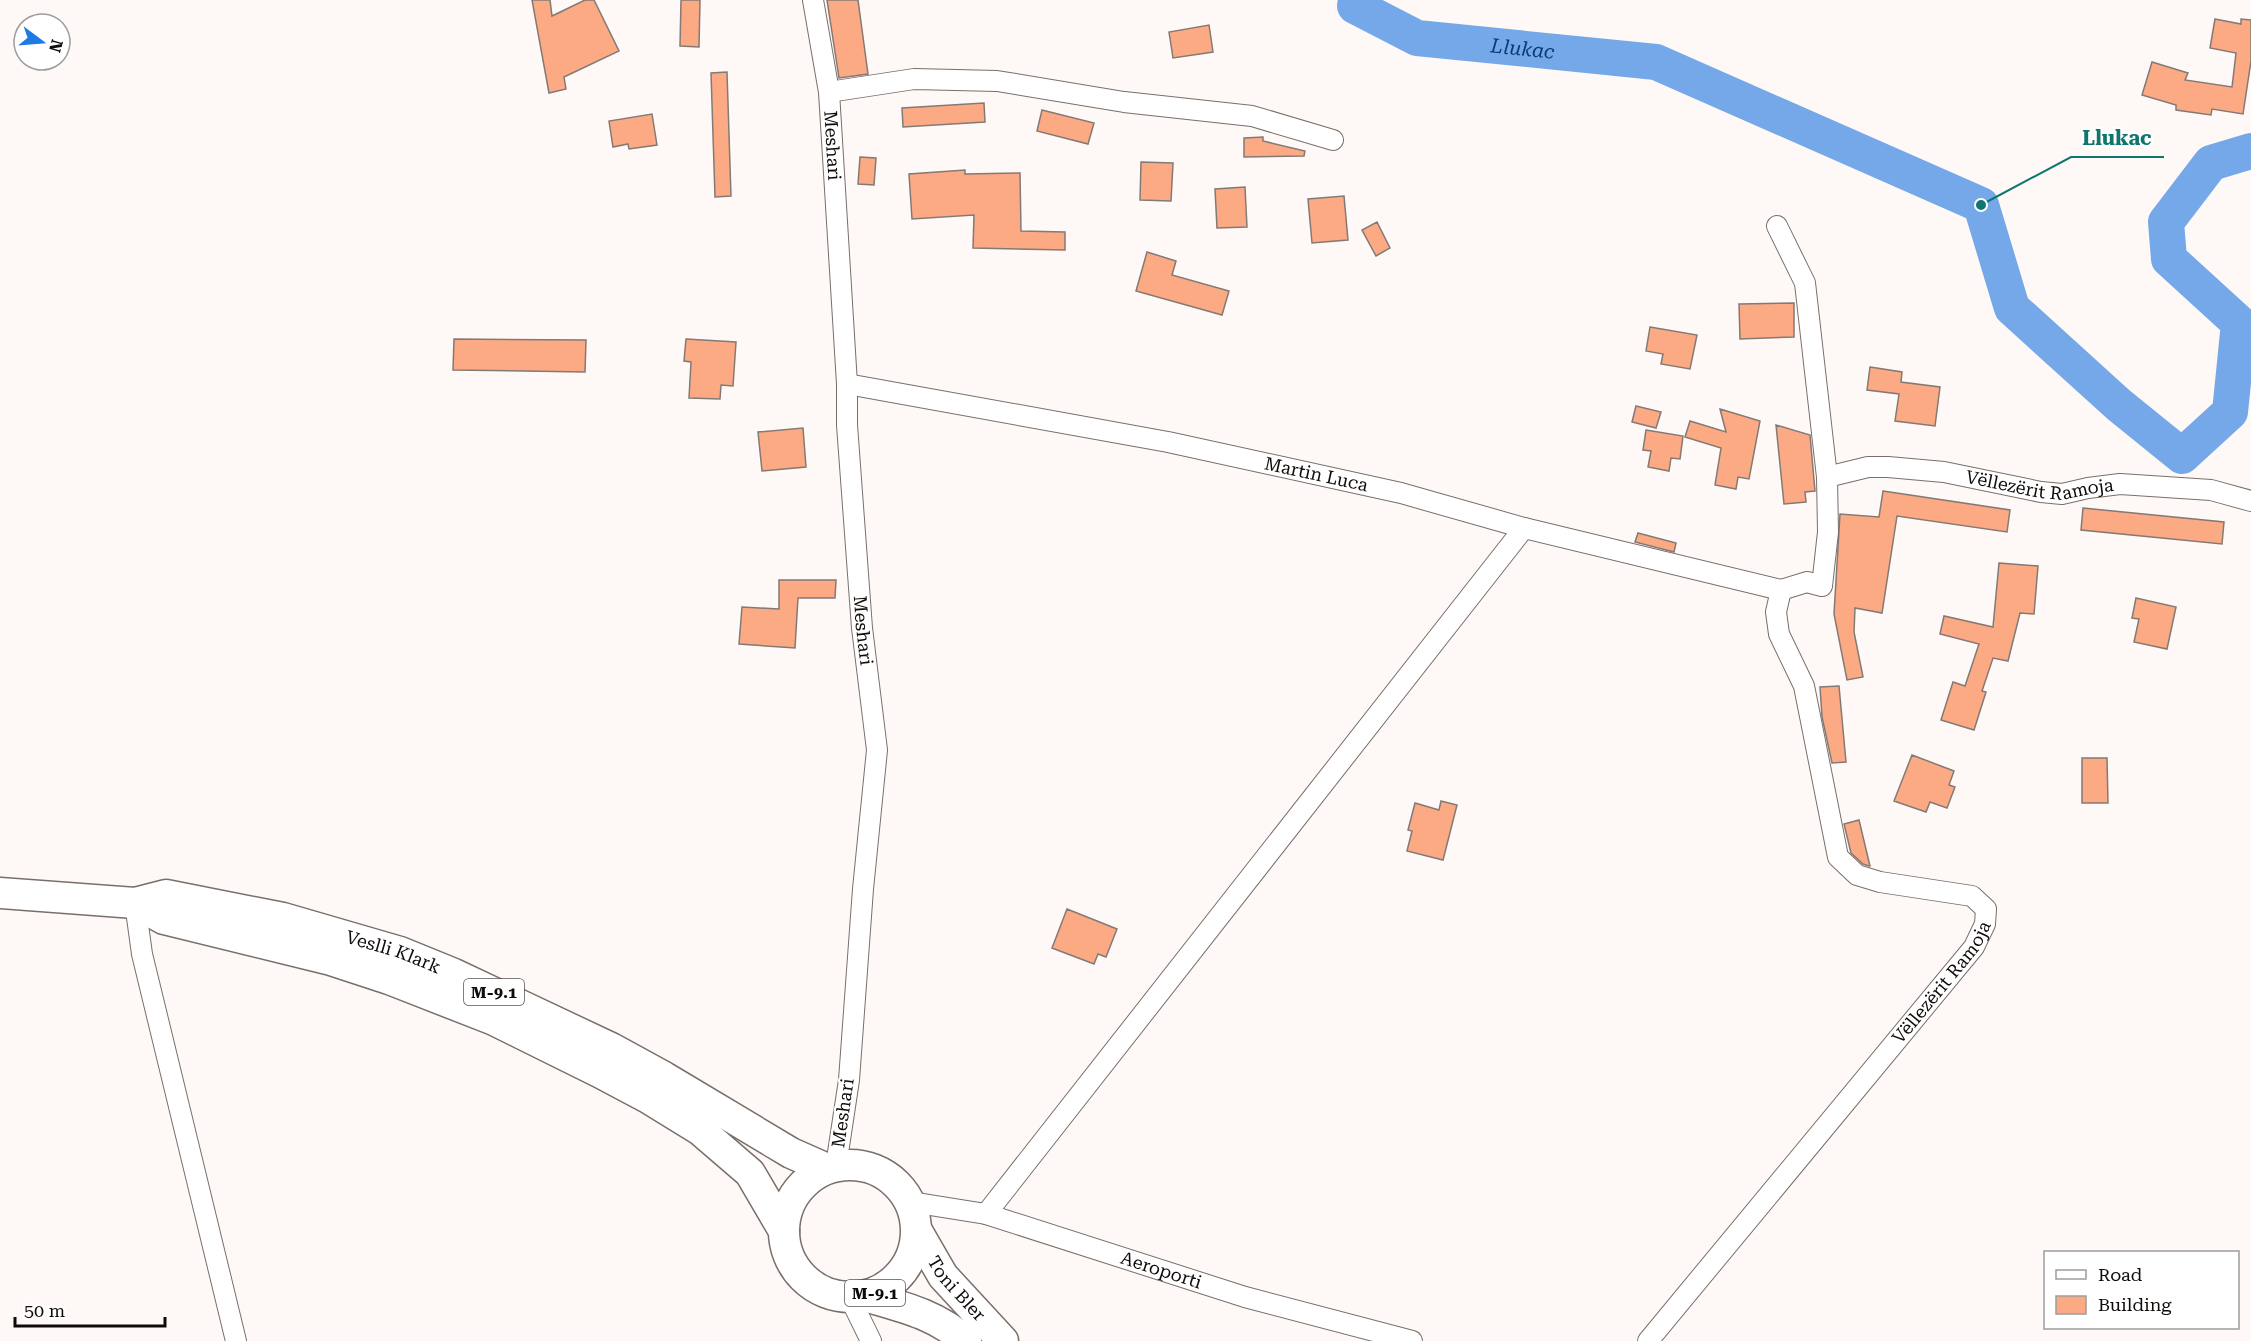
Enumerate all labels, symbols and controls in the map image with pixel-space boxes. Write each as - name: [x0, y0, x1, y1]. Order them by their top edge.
- north arrow: [12, 12, 72, 72]
- water label: Llukac: [1489, 33, 1556, 64]
- text: N: [45, 37, 67, 55]
- street label: Meshari: [820, 110, 845, 181]
- callout: Llukac: [2071, 119, 2164, 157]
- text: Llukac: [2082, 126, 2152, 150]
- street label: Martin Luca: [1263, 452, 1370, 496]
- street label: Vëllezërit Ramoja: [1964, 466, 2115, 504]
- street label: Meshari: [850, 595, 878, 667]
- street label: Vëllezërit Ramoja: [1888, 917, 1995, 1048]
- street label: Veslli Klark: [344, 926, 444, 977]
- road number: M-9.1: [464, 979, 524, 1005]
- street label: Meshari: [827, 1077, 858, 1149]
- street label: Aeroporti: [1118, 1247, 1205, 1293]
- legend: [2044, 1251, 2239, 1329]
- street label: Toni Bler: [924, 1252, 990, 1325]
- text: Road: [2098, 1264, 2143, 1285]
- road number: M-9.1: [845, 1280, 905, 1306]
- scale bar: [15, 1290, 165, 1328]
- text: Building: [2098, 1294, 2172, 1315]
- text: 50 m: [24, 1300, 65, 1321]

